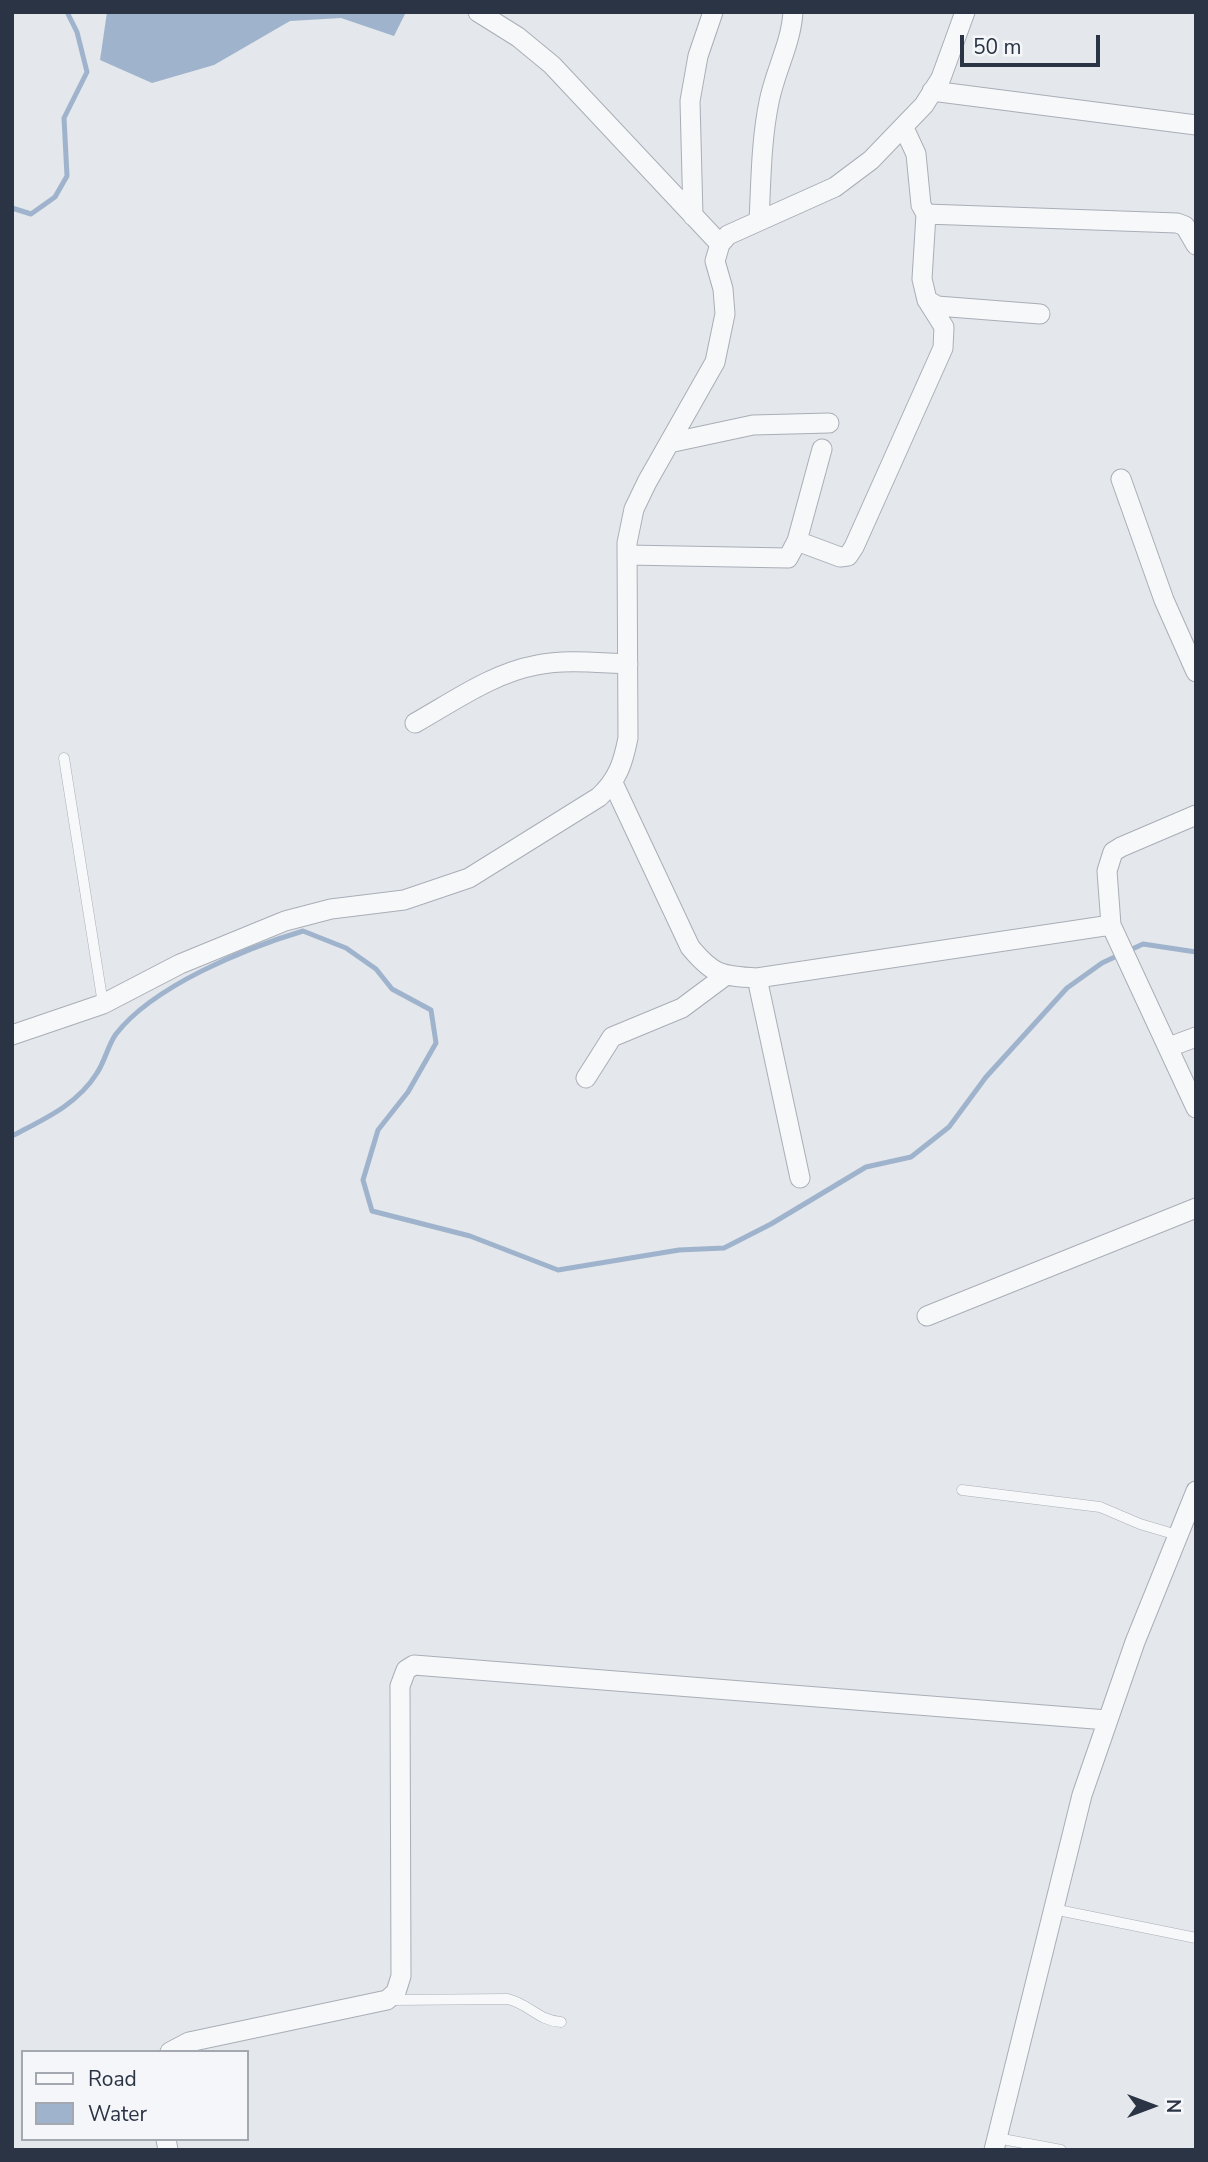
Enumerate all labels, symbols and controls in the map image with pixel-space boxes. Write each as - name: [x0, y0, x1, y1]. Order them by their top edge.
- scale bar: [963, 21, 1103, 65]
- text: 50 m: [973, 33, 1022, 61]
- legend: [21, 2050, 248, 2141]
- text: Road: [88, 2065, 137, 2093]
- north arrow: [1117, 2071, 1187, 2141]
- text: N: [1160, 2099, 1186, 2113]
- text: Water: [88, 2100, 147, 2128]

